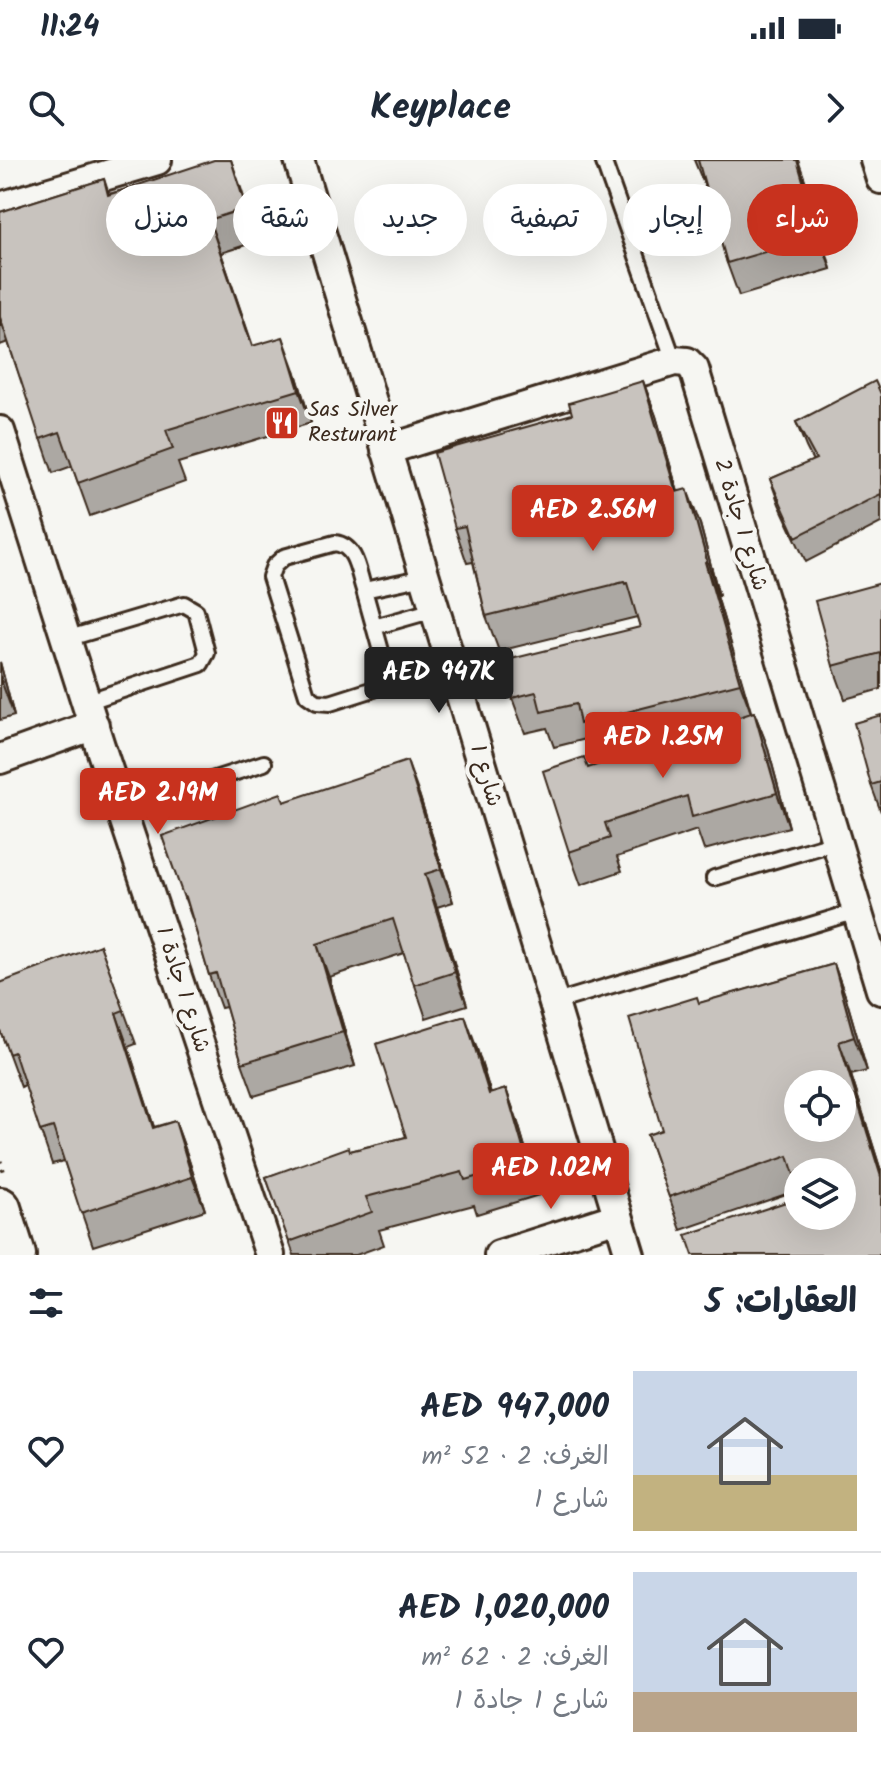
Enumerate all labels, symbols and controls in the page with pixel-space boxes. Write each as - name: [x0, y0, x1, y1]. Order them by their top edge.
- text: 11:24: [40, 4, 99, 52]
- text: Keyplace: [370, 80, 511, 137]
- icon: search: [24, 86, 68, 130]
- icon: forward: [813, 86, 857, 130]
- chip: منزل: [106, 184, 217, 256]
- chip: شقة: [233, 184, 338, 256]
- chip: جديد: [354, 184, 467, 256]
- chip: تصفية: [483, 184, 607, 256]
- chip: إيجار: [623, 184, 731, 256]
- chip: شراء: [747, 184, 858, 256]
- place label: Sas Silver Resturant: [308, 393, 399, 453]
- restaurant icon: Sas Silver Resturant: [263, 404, 301, 442]
- street label: شارع 1 جادة 2: [703, 455, 777, 595]
- pin: AED 2.56M: [501, 485, 685, 553]
- text: AED 2.56M: [530, 490, 656, 532]
- pin: AED 947K: [356, 647, 522, 715]
- text: AED 947K: [382, 652, 496, 694]
- pin: AED 1.25M: [571, 712, 755, 780]
- text: AED 1.25M: [603, 717, 723, 759]
- street label: شارع 1: [459, 741, 511, 811]
- pin: AED 2.19M: [66, 768, 250, 836]
- text: AED 2.19M: [98, 773, 218, 815]
- street label: شارع 1 جادة 1: [145, 922, 219, 1058]
- map controls: [784, 1070, 856, 1230]
- button: locate: [784, 1070, 856, 1142]
- pin: AED 1.02M: [459, 1143, 643, 1211]
- text: AED 1.02M: [491, 1148, 611, 1190]
- button: layers: [784, 1158, 856, 1230]
- text: العقارات: 5: [704, 1276, 857, 1330]
- icon: filters: [24, 1281, 68, 1325]
- text: AED 947,000: [420, 1381, 609, 1435]
- icon: home: [697, 1403, 793, 1499]
- icon: heart: [24, 1429, 68, 1473]
- text: الغرف: 2 · 52 m²: [422, 1436, 609, 1478]
- text: شارع 1: [534, 1479, 609, 1521]
- text: AED 1,020,000: [398, 1582, 609, 1636]
- icon: home: [697, 1604, 793, 1700]
- icon: heart: [24, 1630, 68, 1674]
- text: الغرف: 2 · 62 m²: [421, 1637, 609, 1679]
- text: شارع 1 جادة 1: [455, 1680, 609, 1722]

